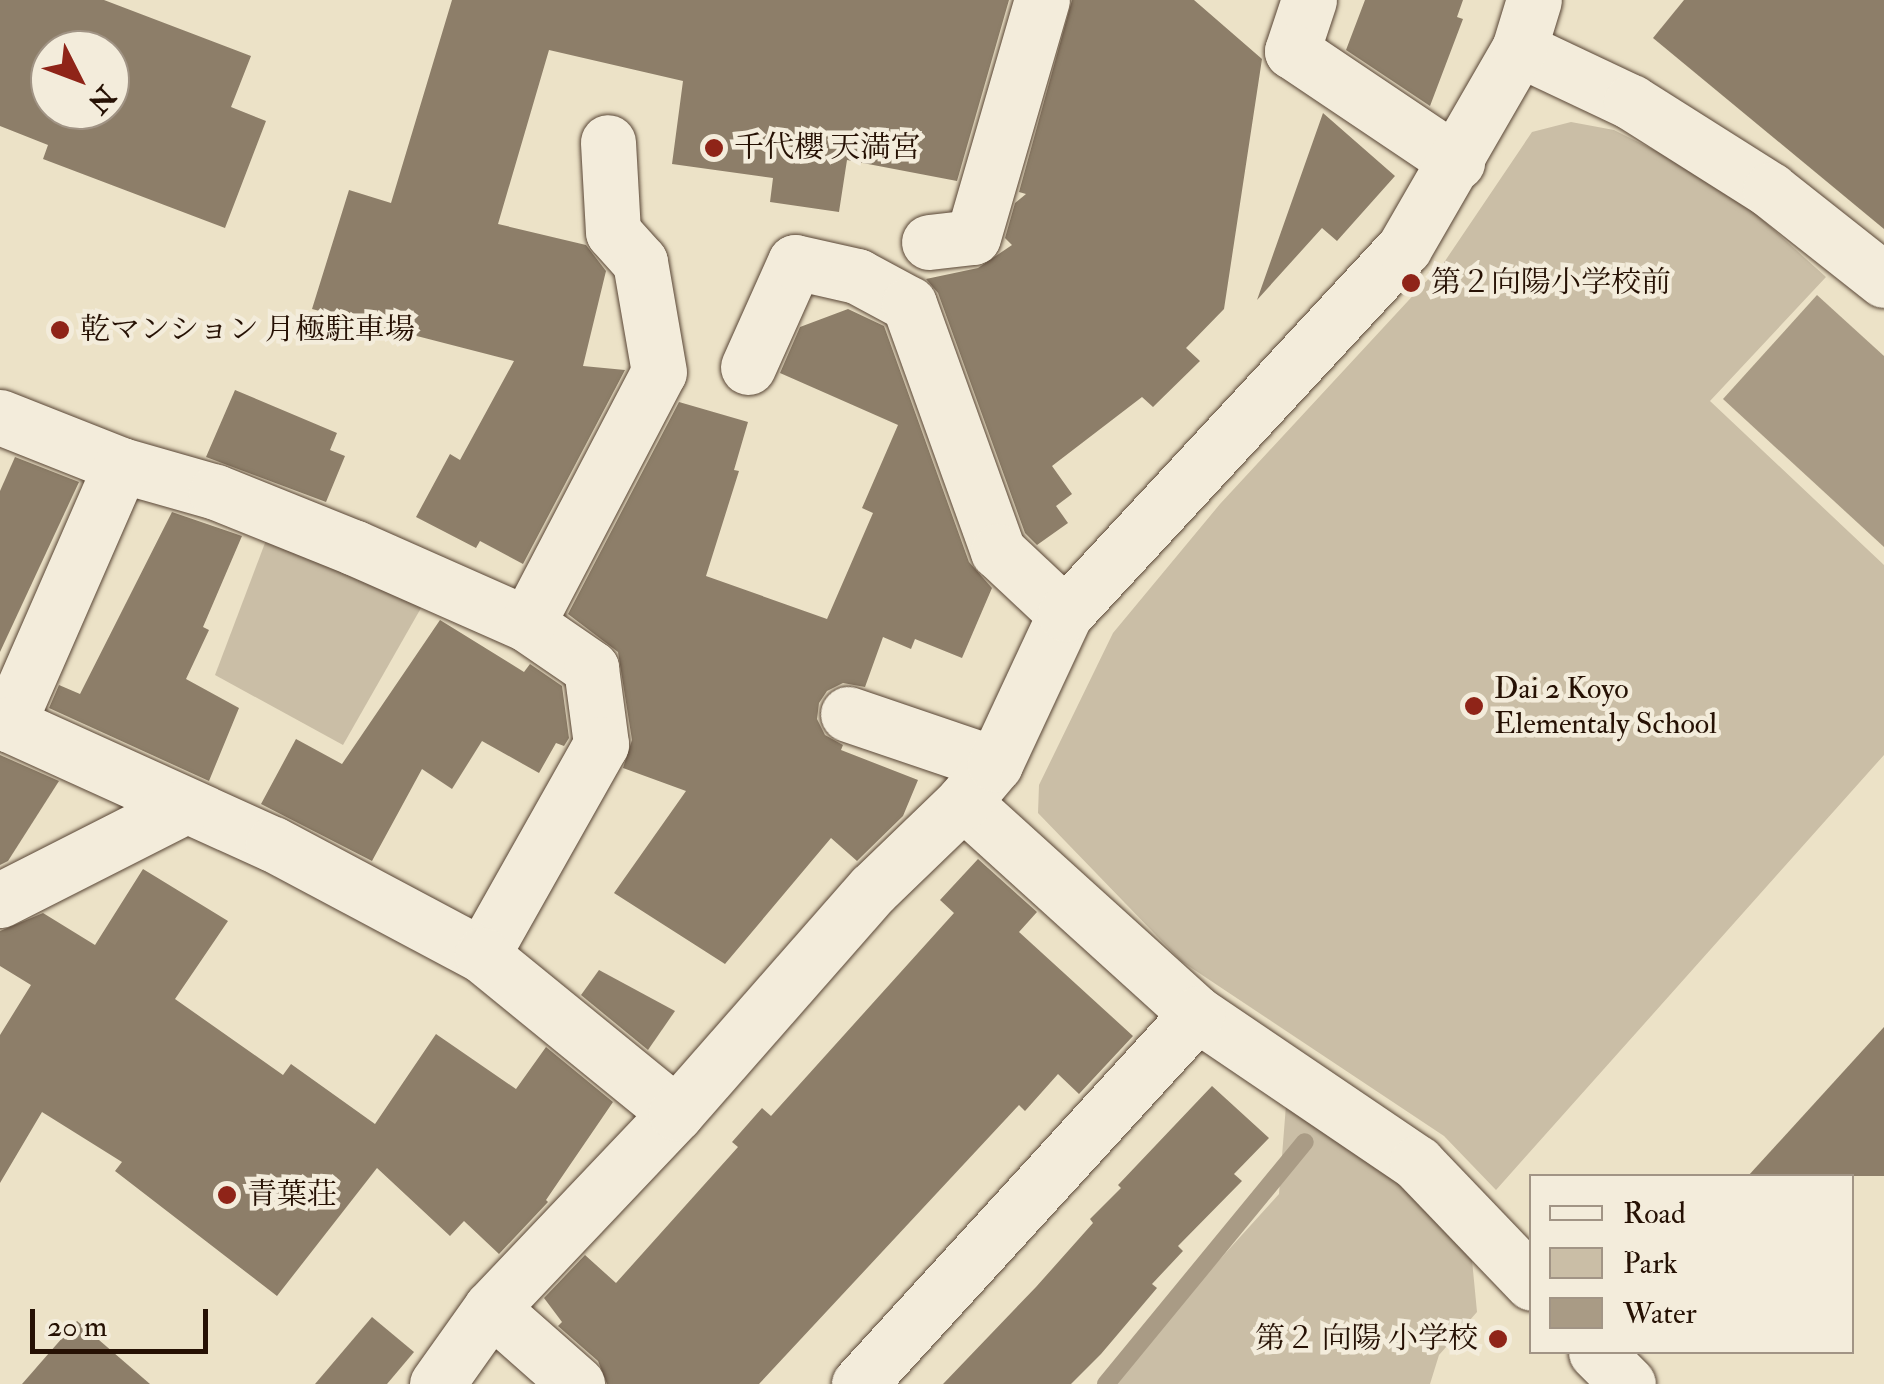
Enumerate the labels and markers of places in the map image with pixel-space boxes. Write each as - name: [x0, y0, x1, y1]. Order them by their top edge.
- place label: 千代櫻 天満宮: [734, 130, 920, 166]
- marker: 千代櫻 天満宮: [703, 137, 725, 159]
- place label: 第２向陽小学校前: [1431, 265, 1671, 301]
- marker: 第２向陽小学校前: [1400, 272, 1422, 294]
- place label: 乾マンション 月極駐車場: [80, 312, 416, 348]
- marker: 乾マンション 月極駐車場: [49, 319, 71, 341]
- place label: Dai 2 Koyo Elementaly School: [1494, 671, 1717, 742]
- marker: Dai 2 Koyo Elementaly School: [1463, 695, 1485, 717]
- place label: 青葉荘: [247, 1177, 337, 1213]
- marker: 青葉荘: [216, 1184, 238, 1206]
- place label: 第２ 向陽 小学校: [1255, 1321, 1478, 1357]
- marker: 第２ 向陽 小学校: [1487, 1328, 1509, 1350]

